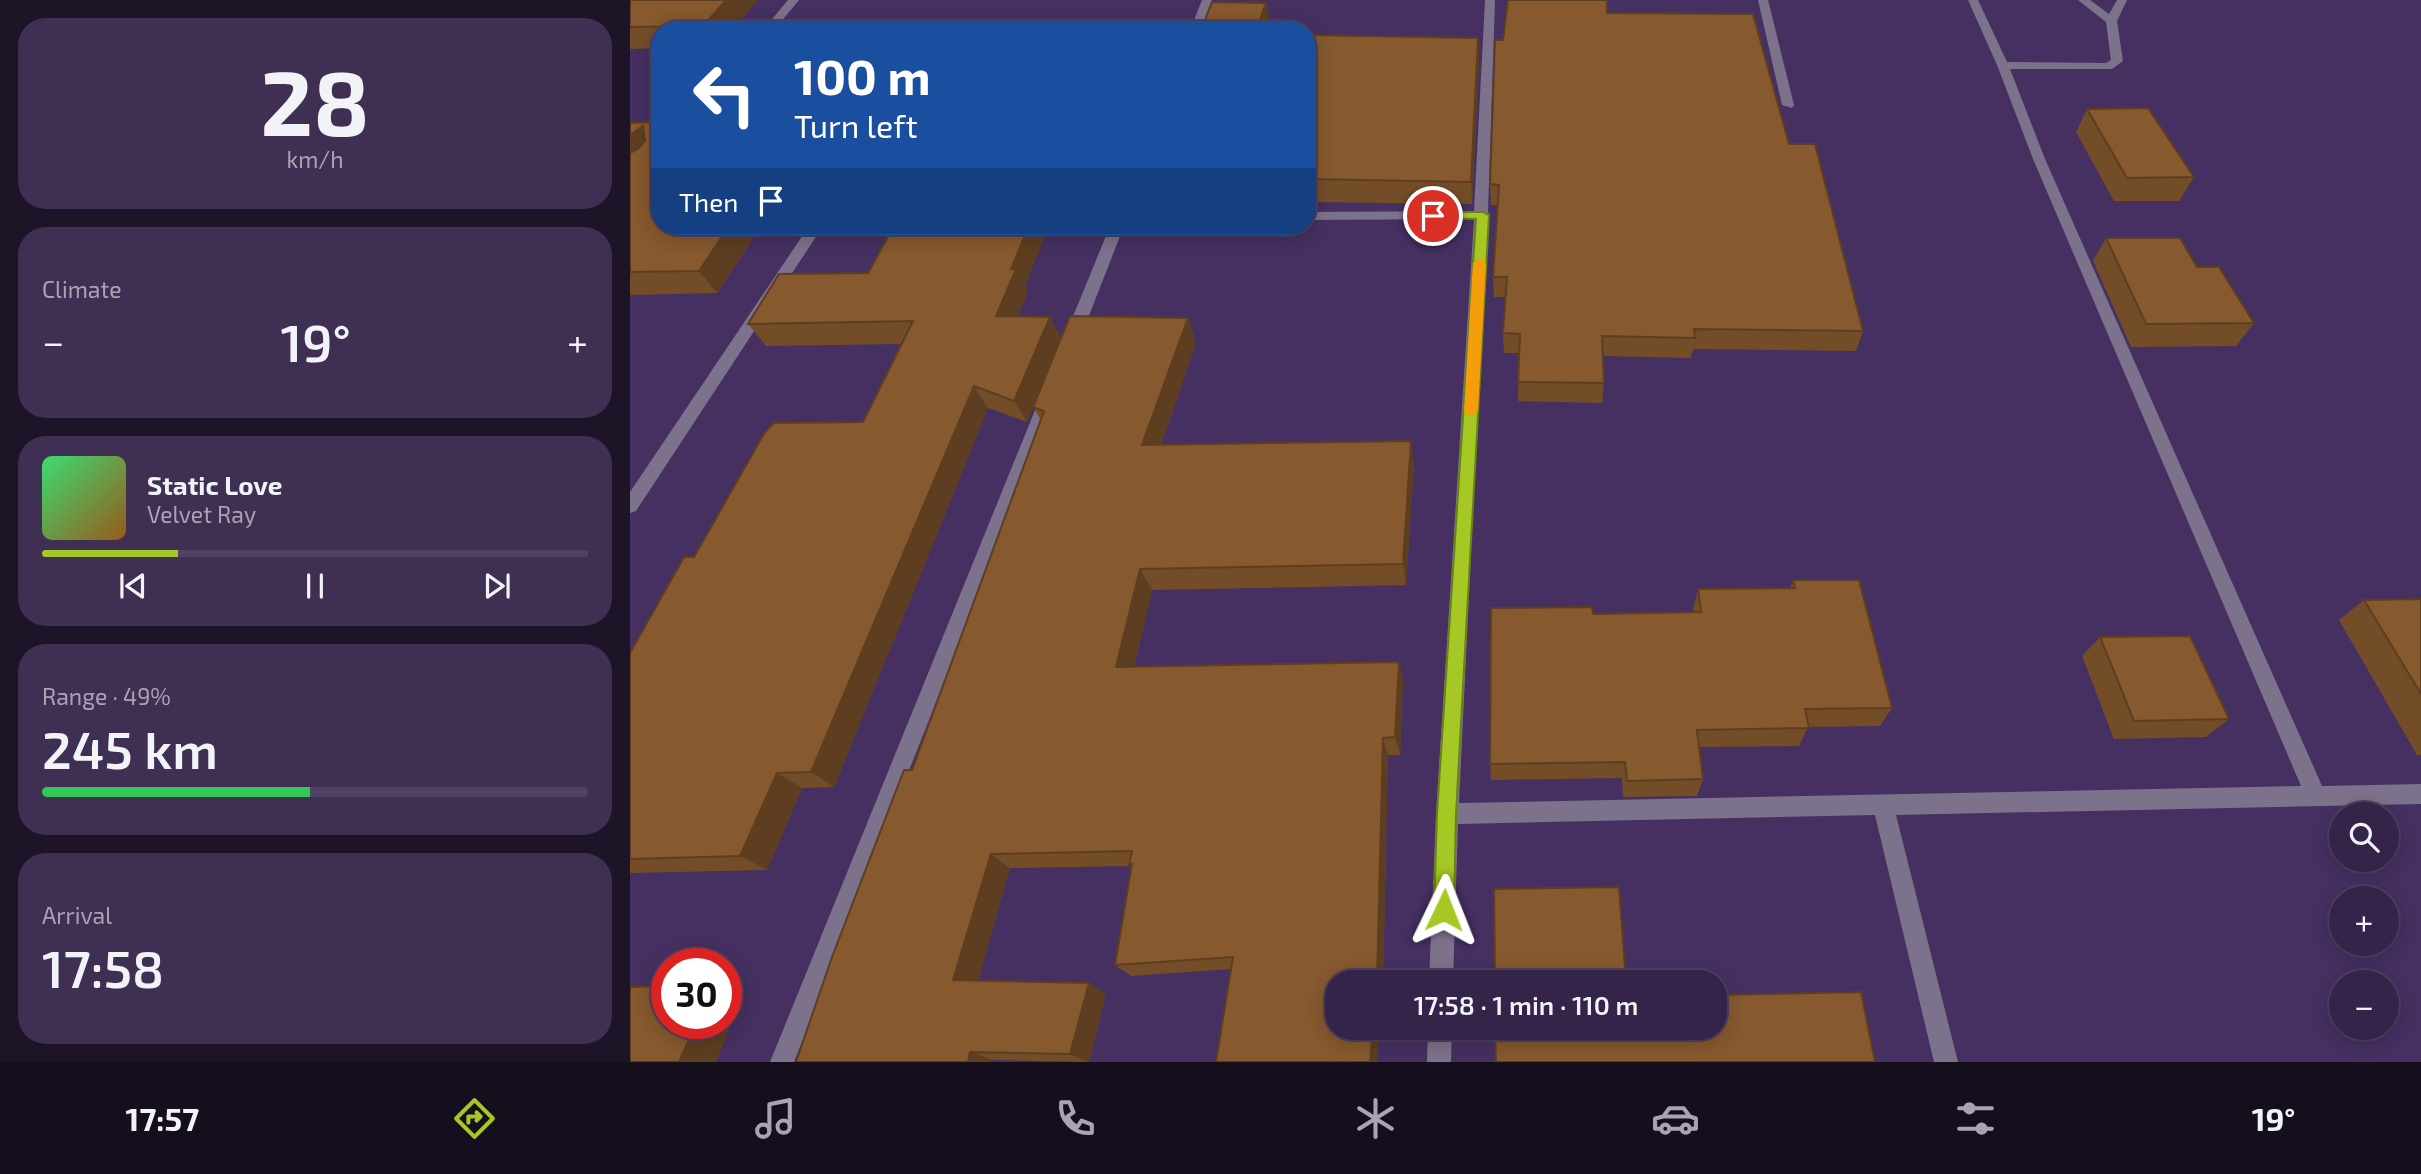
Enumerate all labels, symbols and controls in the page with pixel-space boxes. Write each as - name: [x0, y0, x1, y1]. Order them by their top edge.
- text: 28: [260, 45, 370, 154]
- text: 100 m: [794, 46, 931, 105]
- icon: left: [679, 49, 770, 140]
- text: Turn left: [794, 106, 918, 144]
- text: km/h: [286, 145, 344, 173]
- icon: arrive: [752, 182, 790, 220]
- text: Then: [679, 186, 738, 217]
- pin: [1403, 186, 1463, 246]
- icon: arrive: [1414, 197, 1452, 235]
- text: Climate: [42, 275, 122, 303]
- text: 19°: [280, 310, 351, 372]
- text: −: [42, 318, 64, 364]
- text: +: [567, 318, 588, 364]
- text: Static Love: [147, 469, 283, 500]
- text: Velvet Ray: [147, 500, 256, 528]
- icon: previous: [114, 567, 152, 605]
- icon: pause: [296, 567, 334, 605]
- icon: next: [478, 567, 516, 605]
- text: Range · 49%: [42, 682, 171, 710]
- text: 245 km: [42, 717, 218, 779]
- map controls: [2329, 802, 2399, 1040]
- button: search: [2329, 802, 2399, 872]
- position arrow: [1407, 873, 1481, 947]
- button: +: [2329, 886, 2399, 956]
- text: Arrival: [42, 901, 112, 929]
- text: 17:58: [42, 936, 164, 998]
- speed limit sign: 30: [651, 948, 742, 1039]
- button: −: [2329, 970, 2399, 1040]
- text: 17:58 · 1 min · 110 m: [1414, 989, 1638, 1020]
- icon: directions: [450, 1094, 499, 1143]
- icon: music: [751, 1094, 800, 1143]
- icon: phone: [1051, 1094, 1100, 1143]
- icon: climate: [1351, 1094, 1400, 1143]
- icon: car: [1651, 1094, 1700, 1143]
- icon: filters: [1951, 1094, 2000, 1143]
- text: 17:57: [126, 1099, 199, 1137]
- text: 19°: [2252, 1099, 2295, 1137]

